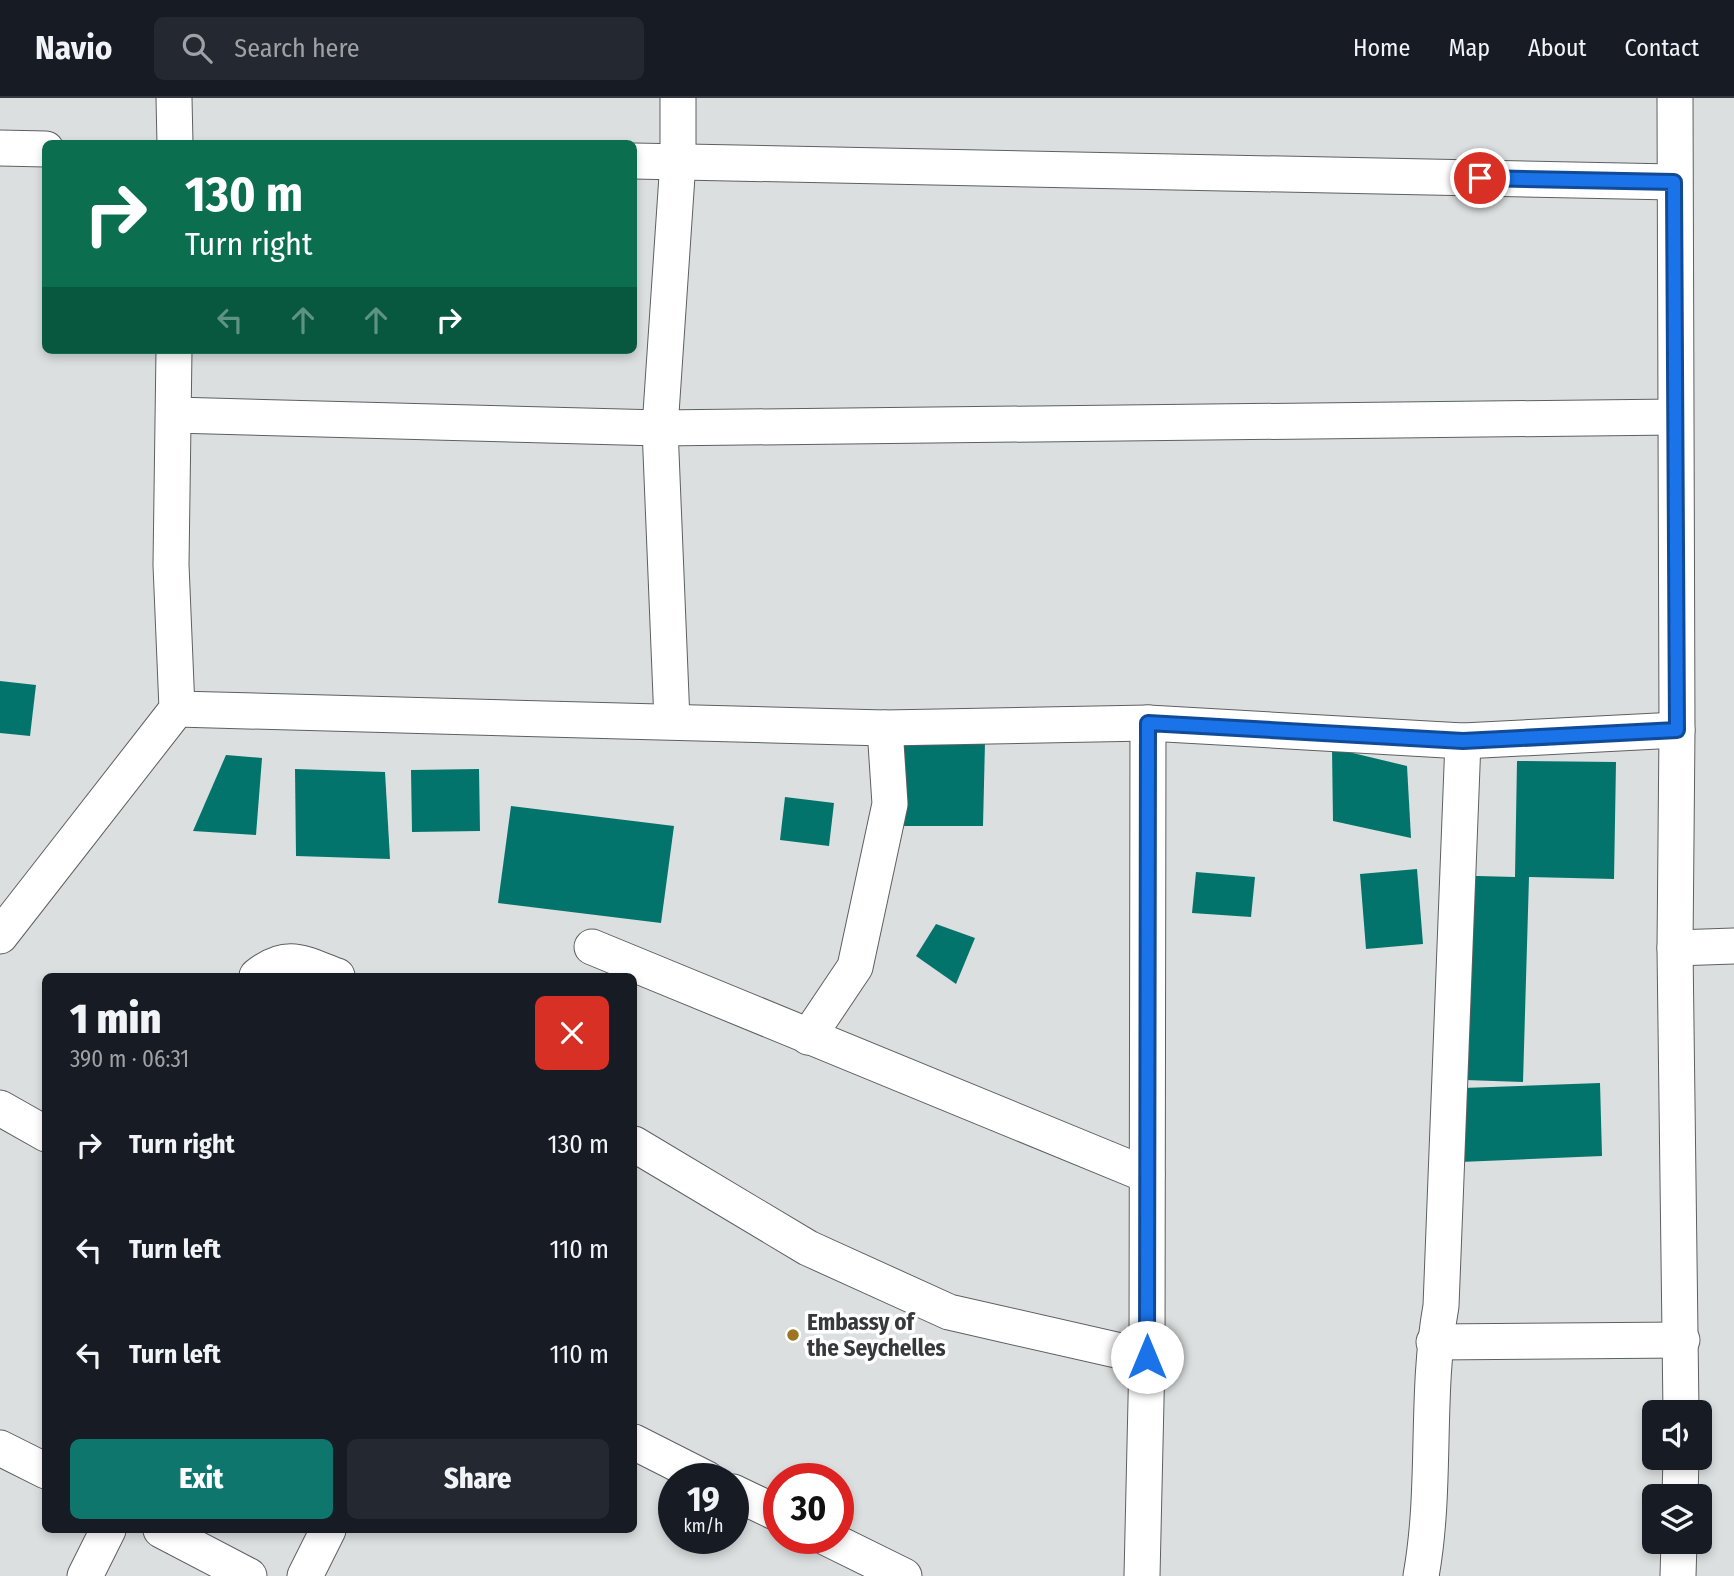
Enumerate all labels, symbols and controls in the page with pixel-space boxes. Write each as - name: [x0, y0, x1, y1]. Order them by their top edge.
- search box: [154, 17, 644, 80]
- text: Navio: [35, 28, 112, 68]
- icon: search: [178, 29, 216, 67]
- text: Search here: [234, 33, 360, 64]
- text: Home: [1353, 34, 1410, 62]
- text: Map: [1448, 34, 1490, 62]
- text: About: [1528, 34, 1586, 62]
- text: Contact: [1624, 34, 1699, 62]
- pin: [1450, 148, 1510, 208]
- icon: arrive: [1461, 159, 1499, 197]
- text: 130 m: [185, 165, 303, 224]
- icon: right: [70, 168, 161, 259]
- text: Turn right: [185, 225, 312, 263]
- icon: left: [211, 301, 249, 339]
- icon: ahead: [284, 301, 322, 339]
- icon: ahead: [357, 301, 395, 339]
- icon: right: [430, 301, 468, 339]
- text: 1 min: [70, 994, 161, 1044]
- button: close: [535, 996, 609, 1070]
- text: 390 m · 06:31: [70, 1045, 189, 1073]
- icon: right: [70, 1126, 108, 1164]
- text: Turn right: [129, 1129, 235, 1160]
- text: 130 m: [547, 1129, 609, 1160]
- icon: left: [70, 1231, 108, 1269]
- text: Turn left: [129, 1234, 221, 1265]
- text: 110 m: [549, 1234, 609, 1265]
- place label: Embassy of the Seychelles: [807, 1308, 946, 1362]
- position arrow: [1110, 1320, 1184, 1394]
- marker: Embassy of the Seychelles: [785, 1327, 801, 1343]
- icon: left: [70, 1336, 108, 1374]
- text: Turn left: [129, 1339, 221, 1370]
- text: 110 m: [549, 1339, 609, 1370]
- map controls: [1642, 1400, 1712, 1554]
- button: sound: [1642, 1400, 1712, 1470]
- button: Exit: [70, 1439, 333, 1519]
- button: Share: [347, 1439, 609, 1519]
- speed limit sign: 30: [763, 1463, 854, 1554]
- text: 19: [687, 1478, 720, 1520]
- button: layers: [1642, 1484, 1712, 1554]
- text: km/h: [683, 1515, 724, 1537]

